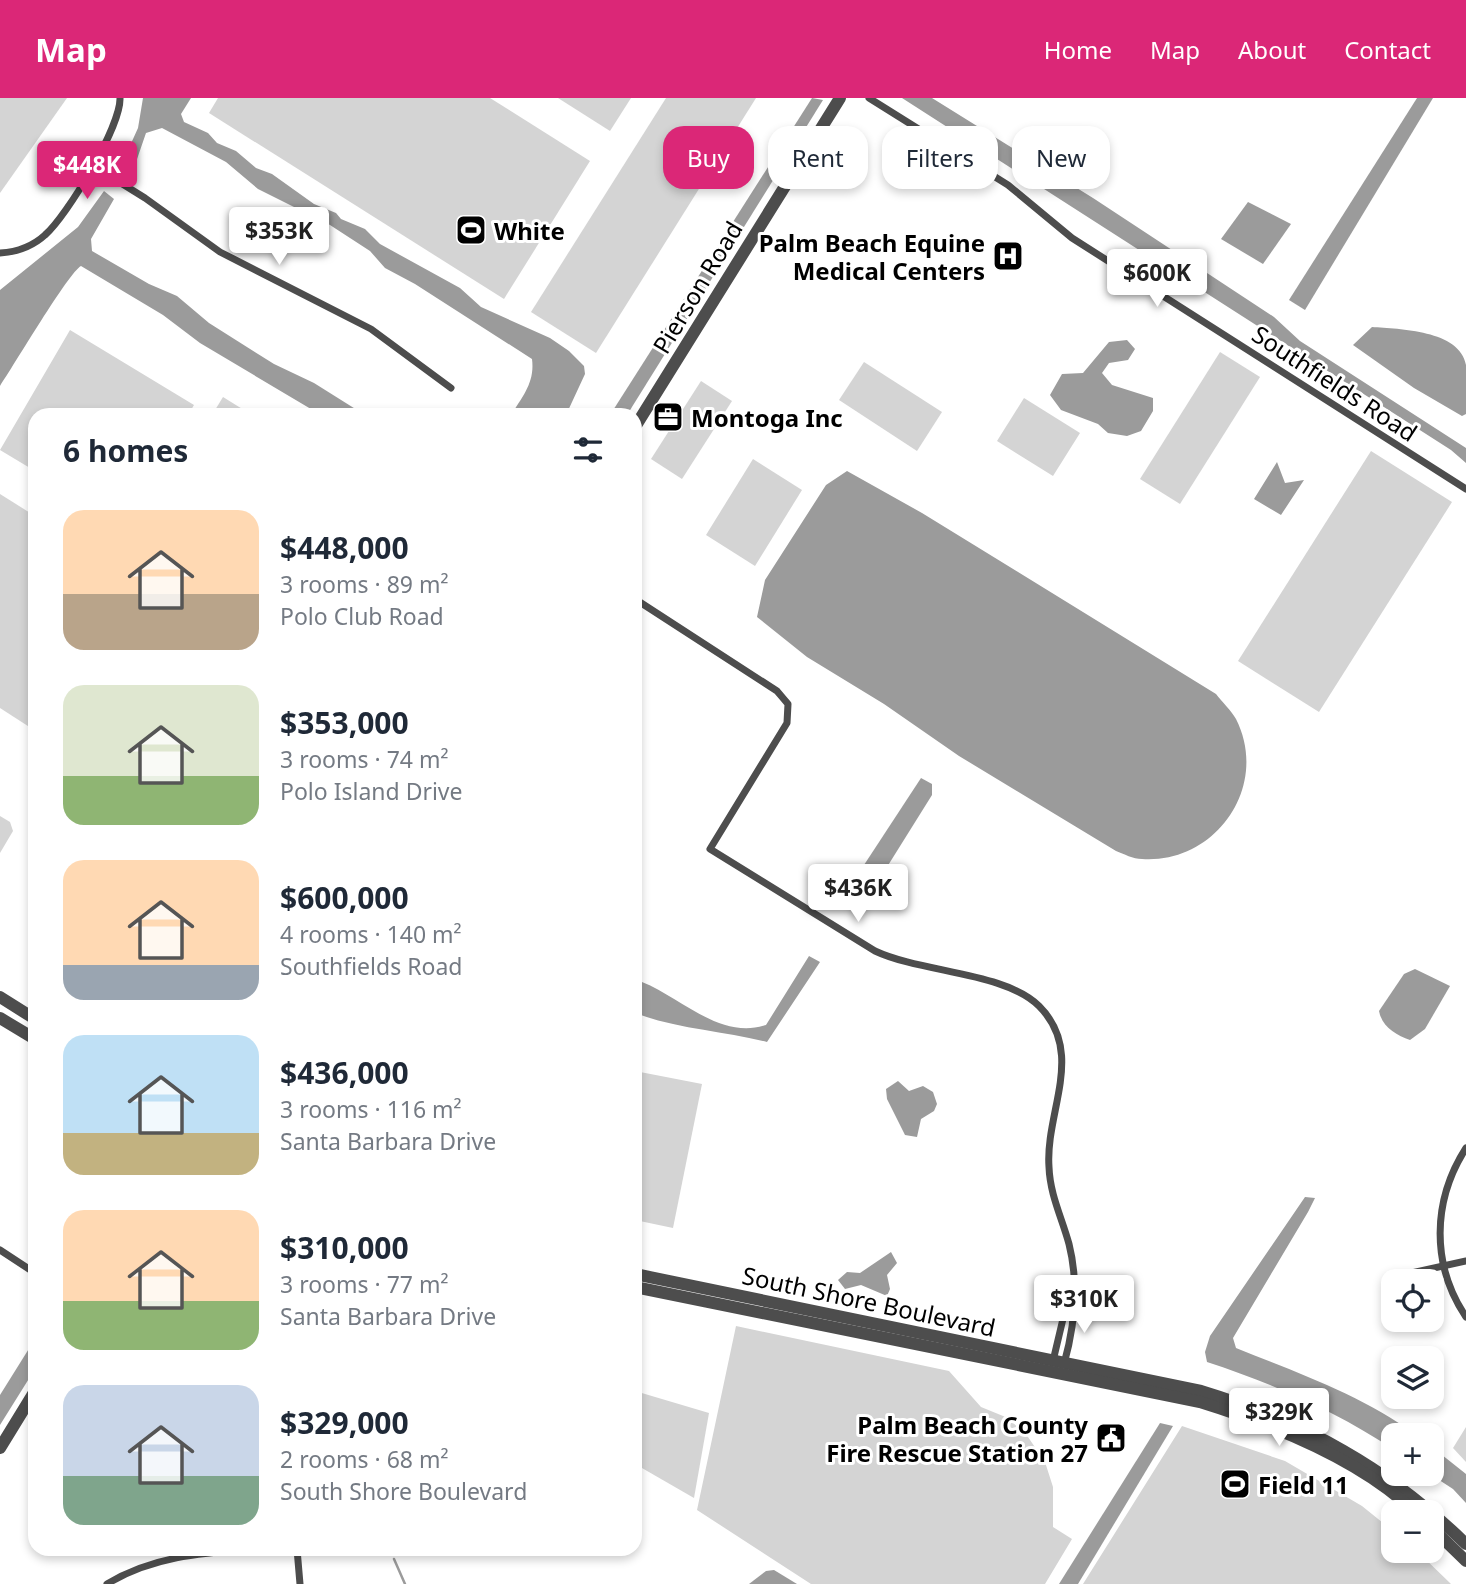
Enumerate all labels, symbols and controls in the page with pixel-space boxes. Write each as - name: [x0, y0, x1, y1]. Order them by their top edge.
- text: Map: [35, 27, 107, 72]
- text: Home: [1044, 33, 1112, 66]
- text: Map: [1150, 33, 1200, 66]
- text: About: [1238, 33, 1306, 66]
- text: Contact: [1344, 33, 1431, 66]
- chip: Buy: [663, 126, 754, 189]
- chip: Rent: [768, 126, 868, 189]
- chip: Filters: [882, 126, 998, 189]
- chip: New: [1012, 126, 1110, 189]
- pin: $448K: [38, 141, 136, 201]
- text: $448K: [53, 148, 121, 180]
- pin: $353K: [230, 208, 328, 267]
- sports icon: White: [454, 213, 488, 247]
- text: $353K: [245, 214, 313, 246]
- place label: White: [494, 214, 565, 247]
- street label: Pierson Road: [645, 215, 749, 359]
- place label: Palm Beach Equine Medical Centers: [759, 226, 985, 287]
- hospital icon: Palm Beach Equine Medical Centers: [991, 239, 1025, 273]
- pin: $600K: [1108, 250, 1206, 309]
- text: $600K: [1123, 256, 1191, 288]
- street label: Southfields Road: [1246, 317, 1424, 449]
- office icon: Montoga Inc: [651, 400, 685, 434]
- place label: Montoga Inc: [691, 401, 843, 434]
- text: 6 homes: [63, 430, 188, 471]
- icon: filters: [569, 431, 607, 469]
- text: $448,000: [280, 527, 409, 568]
- icon: home: [119, 538, 203, 622]
- text: 3 rooms · 89 m²: [280, 568, 449, 600]
- text: Polo Club Road: [280, 600, 444, 632]
- text: $353,000: [280, 702, 409, 743]
- icon: home: [119, 713, 203, 797]
- text: 3 rooms · 74 m²: [280, 743, 449, 775]
- text: Polo Island Drive: [280, 775, 463, 807]
- pin: $436K: [809, 864, 907, 924]
- text: $436K: [824, 871, 892, 903]
- text: $600,000: [280, 877, 409, 918]
- icon: home: [119, 888, 203, 972]
- text: 4 rooms · 140 m²: [280, 918, 462, 950]
- text: Southfields Road: [280, 950, 462, 982]
- text: $436,000: [280, 1052, 409, 1093]
- icon: home: [119, 1063, 203, 1147]
- text: 3 rooms · 116 m²: [280, 1093, 462, 1125]
- text: Santa Barbara Drive: [280, 1125, 496, 1157]
- text: $310,000: [280, 1227, 409, 1268]
- icon: home: [119, 1238, 203, 1322]
- street label: South Shore Boulevard: [739, 1258, 999, 1344]
- text: 3 rooms · 77 m²: [280, 1268, 449, 1300]
- map controls: [1381, 1269, 1444, 1563]
- button: locate: [1381, 1269, 1444, 1332]
- pin: $310K: [1035, 1276, 1133, 1335]
- text: $310K: [1050, 1282, 1118, 1314]
- text: Santa Barbara Drive: [280, 1300, 496, 1332]
- button: layers: [1381, 1346, 1444, 1409]
- pin: $329K: [1230, 1388, 1328, 1448]
- text: $329K: [1245, 1395, 1313, 1427]
- text: $329,000: [280, 1402, 409, 1443]
- place label: Palm Beach County Fire Rescue Station 27: [826, 1408, 1088, 1469]
- icon: home: [119, 1413, 203, 1497]
- public building icon: Palm Beach County Fire Rescue Station 27: [1094, 1421, 1128, 1455]
- button: +: [1381, 1423, 1444, 1486]
- text: 2 rooms · 68 m²: [280, 1443, 449, 1475]
- sports icon: Field 11: [1218, 1467, 1252, 1501]
- place label: Field 11: [1258, 1468, 1349, 1501]
- text: South Shore Boulevard: [280, 1475, 527, 1507]
- button: −: [1381, 1500, 1444, 1563]

